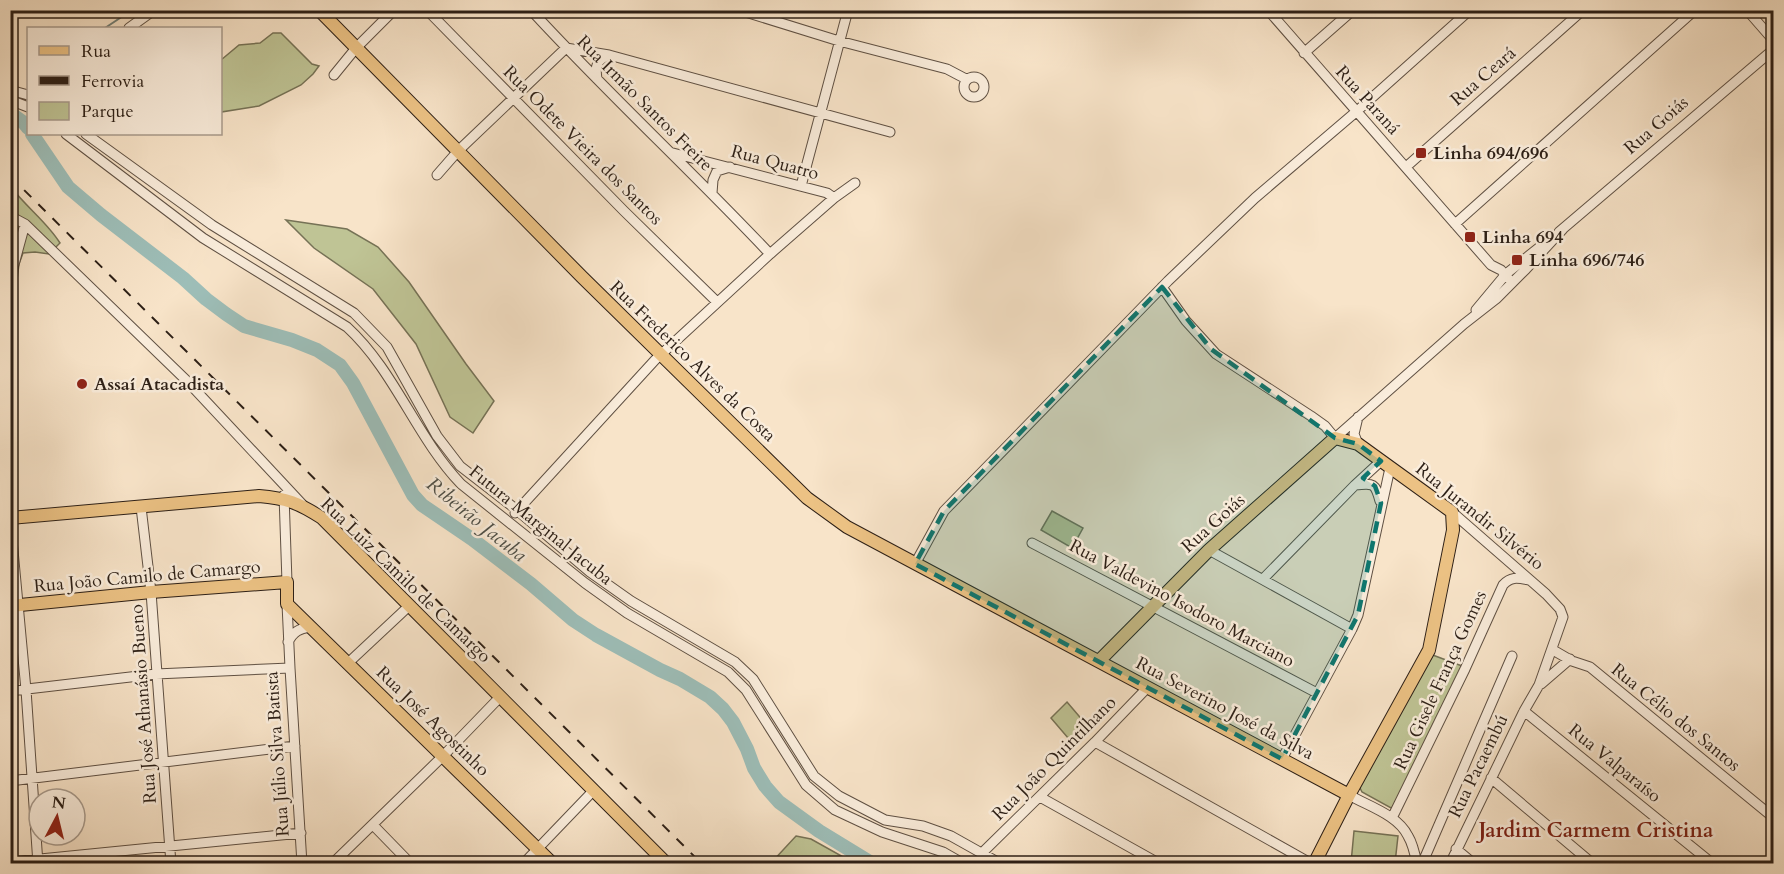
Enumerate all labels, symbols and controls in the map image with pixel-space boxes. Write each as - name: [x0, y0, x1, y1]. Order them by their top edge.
- legend: [27, 27, 222, 135]
- street label: Rua Irmão Santos Freire: [571, 30, 718, 177]
- text: Rua: [81, 39, 111, 64]
- street label: Rua Ceará: [1445, 41, 1522, 112]
- street label: Rua Odete Vieira dos Santos: [497, 60, 668, 231]
- street label: Rua Paraná: [1330, 60, 1406, 141]
- text: Ferrovia: [81, 69, 144, 94]
- street label: Rua Goiás: [1619, 90, 1694, 160]
- text: Parque: [81, 99, 134, 124]
- street label: Rua Quatro: [728, 139, 822, 186]
- place label: Linha 694/696: [1433, 141, 1548, 166]
- marker: Linha 694/696: [1414, 146, 1428, 160]
- place label: Linha 694: [1482, 225, 1563, 250]
- marker: Linha 694: [1463, 230, 1477, 244]
- place label: Linha 696/746: [1529, 248, 1644, 273]
- marker: Linha 696/746: [1510, 253, 1524, 267]
- street label: Rua Frederico Alves da Costa: [604, 275, 782, 448]
- place label: Assaí Atacadista: [94, 372, 224, 397]
- marker: Assaí Atacadista: [75, 377, 89, 391]
- street label: Rua Jurandir Silvério: [1410, 457, 1549, 576]
- street label: Futura Marginal Jacuba: [464, 460, 618, 591]
- water label: Ribeirão Jacuba: [421, 471, 532, 568]
- street label: Rua Goiás: [1176, 488, 1251, 559]
- street label: Rua Luiz Camilo de Camargo: [315, 492, 497, 669]
- street label: Rua Valdevino Isodoro Marciano: [1065, 533, 1299, 674]
- street label: Rua João Camilo de Camargo: [33, 554, 262, 599]
- street label: Rua Gisele França Gomes: [1388, 587, 1493, 774]
- street label: Rua José Athanásio Bueno: [124, 603, 163, 805]
- street label: Rua Severino José da Silva: [1131, 651, 1318, 766]
- street label: Rua Célio dos Santos: [1606, 657, 1746, 777]
- street label: Rua José Agostinho: [370, 661, 495, 782]
- street label: Rua Júlio Silva Batista: [259, 670, 296, 838]
- street label: Rua João Quintilhano: [987, 690, 1122, 826]
- street label: Rua Pacaembú: [1443, 710, 1514, 822]
- street label: Rua Valparaíso: [1563, 718, 1667, 809]
- north arrow: [27, 787, 87, 847]
- text: N: [50, 791, 67, 815]
- district label: Jardim Carmem Cristina: [1476, 816, 1714, 845]

